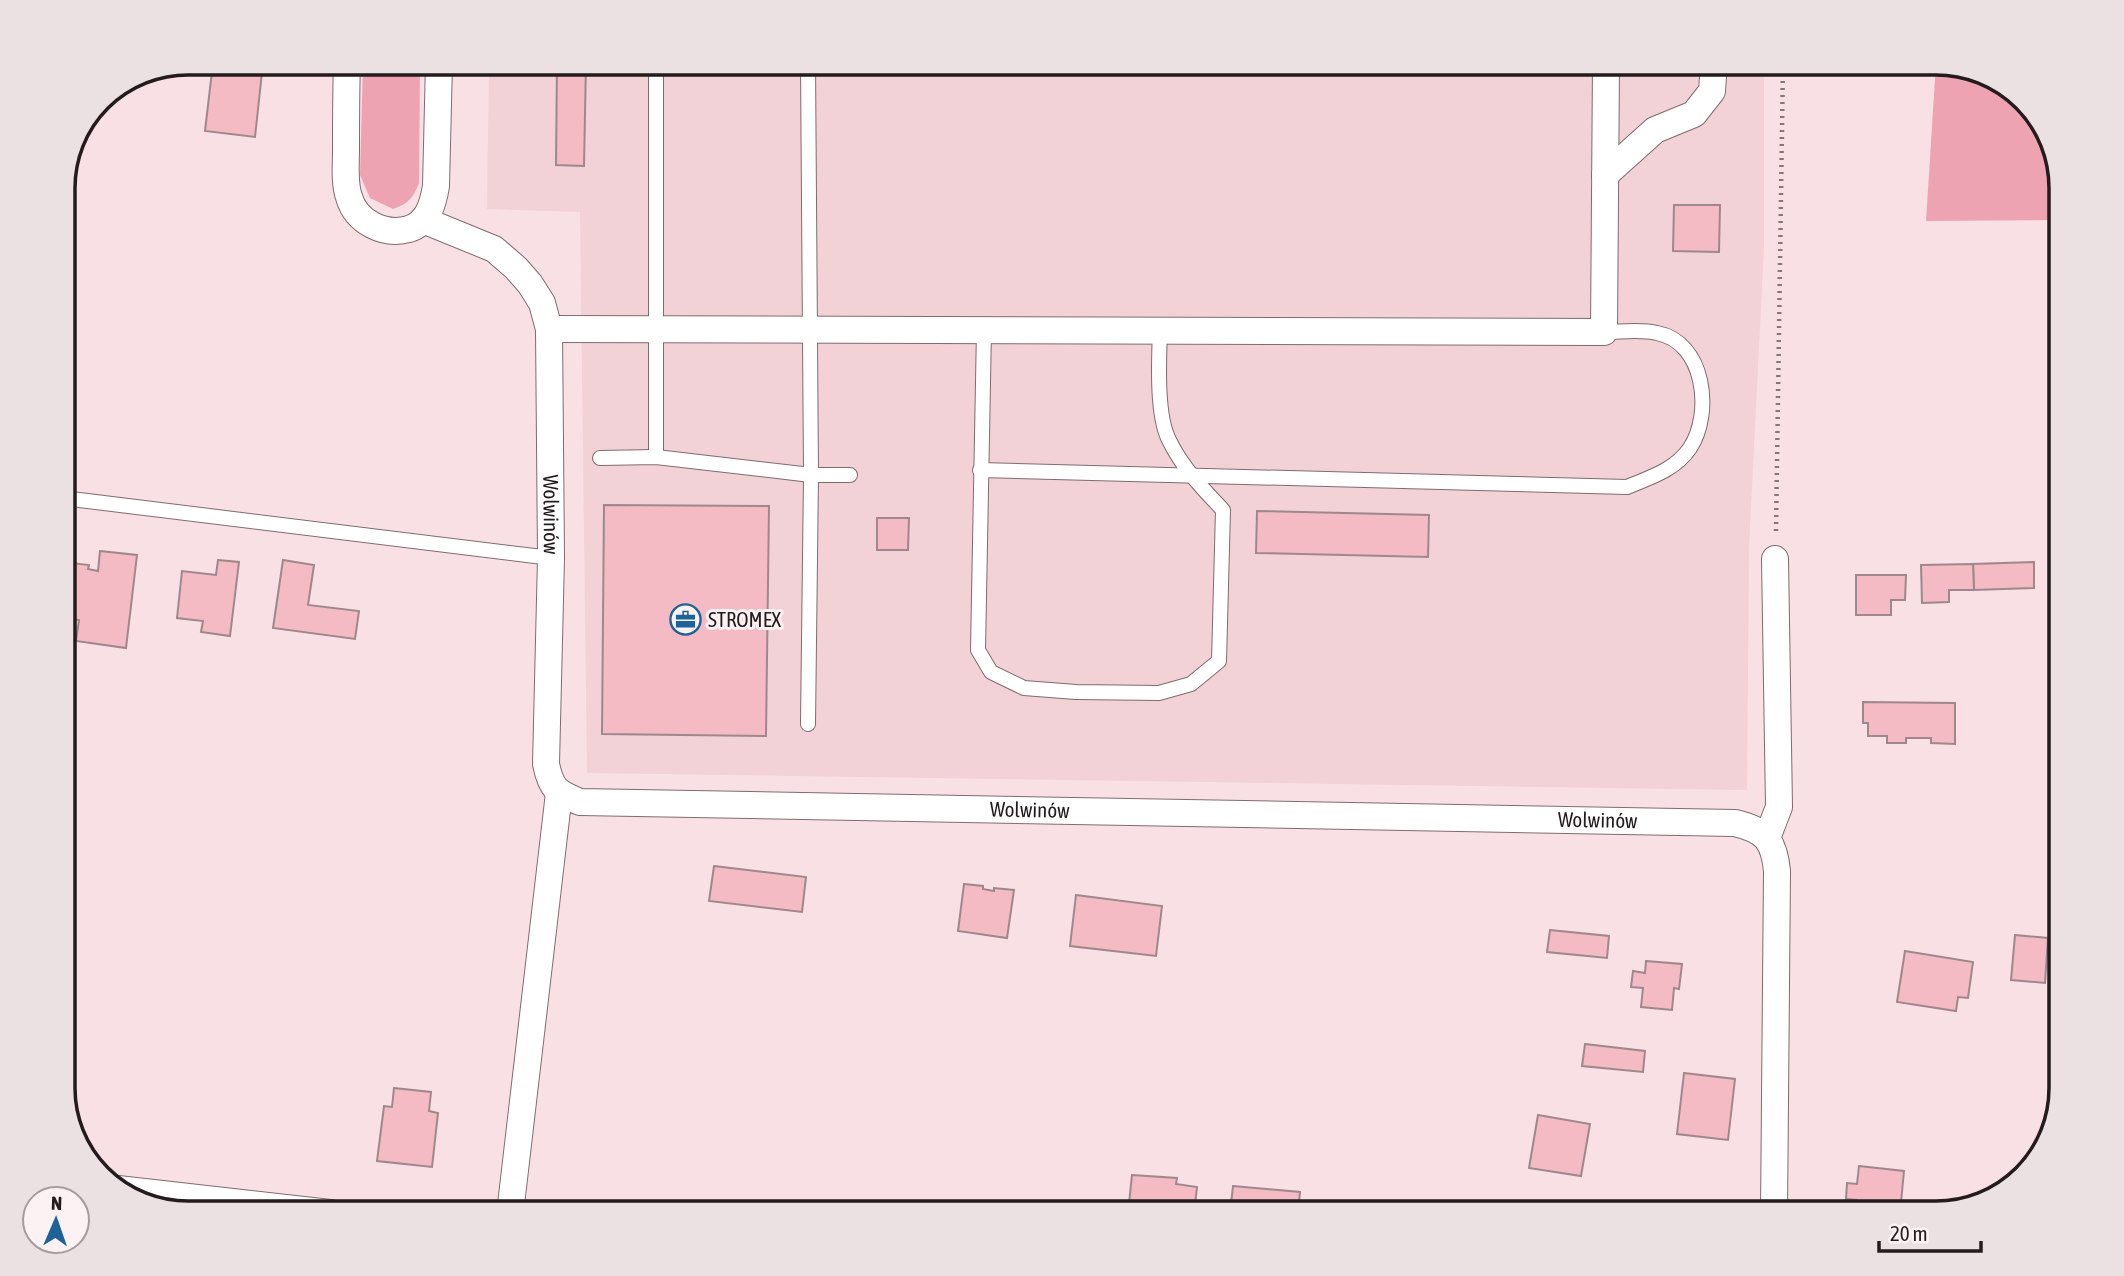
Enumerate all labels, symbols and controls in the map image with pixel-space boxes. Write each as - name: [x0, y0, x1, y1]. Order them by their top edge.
- street label: Wolwinów: [539, 475, 564, 555]
- office icon: STROMEX: [668, 603, 702, 637]
- place label: STROMEX: [708, 607, 782, 631]
- street label: Wolwinów: [990, 796, 1070, 822]
- street label: Wolwinów: [1558, 807, 1638, 832]
- north arrow: [21, 1185, 91, 1255]
- text: N: [51, 1192, 63, 1214]
- scale bar: [1879, 1210, 1980, 1254]
- text: 20 m: [1890, 1221, 1928, 1245]

